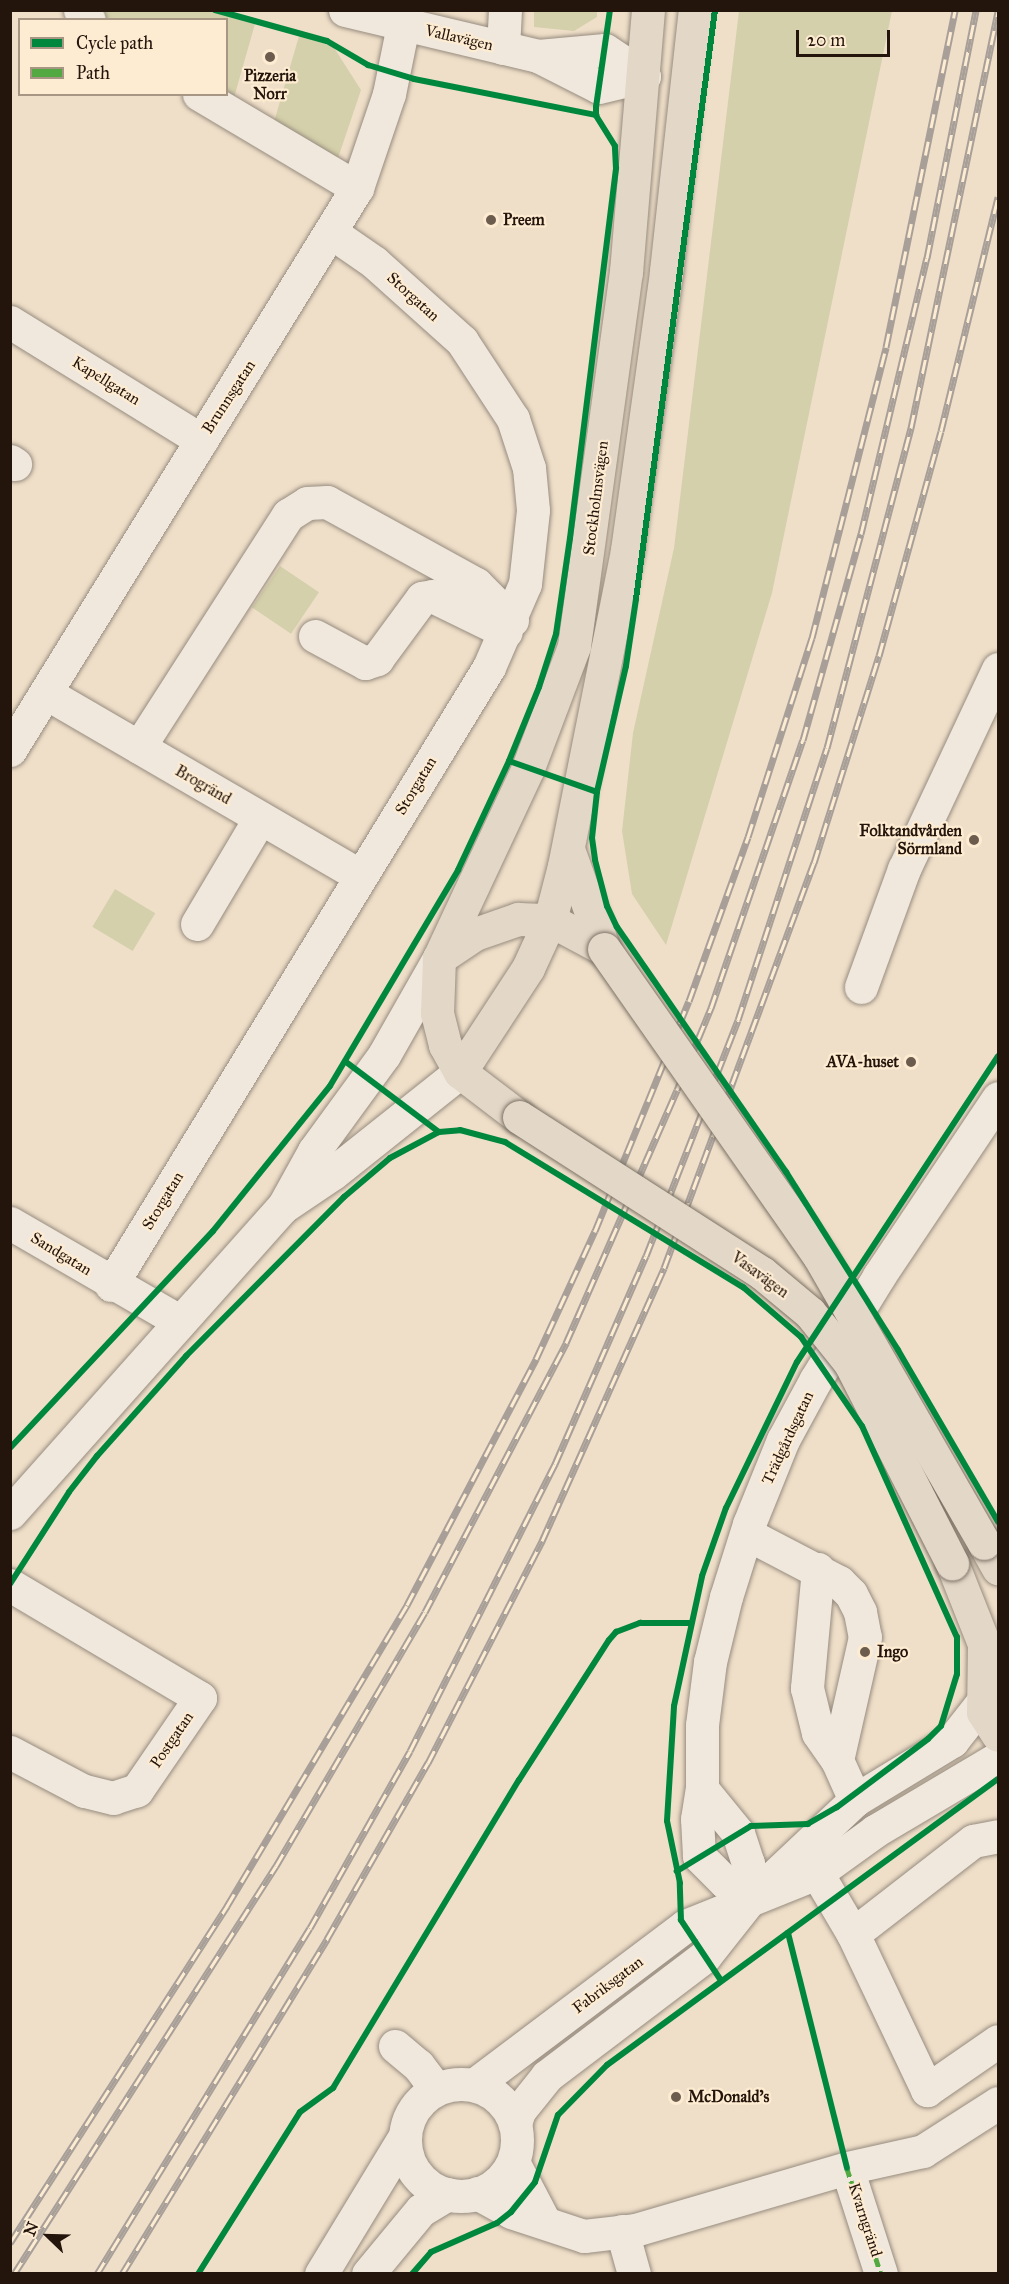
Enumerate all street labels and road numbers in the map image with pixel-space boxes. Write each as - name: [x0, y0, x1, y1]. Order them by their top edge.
- street label: Vallavägen: [423, 21, 495, 55]
- street label: Storgatan: [383, 268, 443, 326]
- street label: Kapellgatan: [68, 353, 144, 409]
- street label: Brunnsgatan: [198, 357, 260, 437]
- street label: Stockholmsvägen: [579, 440, 613, 556]
- street label: Storgatan: [391, 753, 441, 819]
- street label: Brogränd: [172, 761, 234, 809]
- street label: Storgatan: [138, 1168, 188, 1234]
- street label: Sandgatan: [27, 1228, 95, 1280]
- street label: Vasavägen: [728, 1248, 792, 1302]
- street label: Trädgårdsgatan: [758, 1388, 818, 1488]
- street label: Postgatan: [146, 1708, 198, 1772]
- street label: Fabriksgatan: [569, 1952, 647, 2018]
- street label: Kvarngränd: [844, 2181, 886, 2259]

